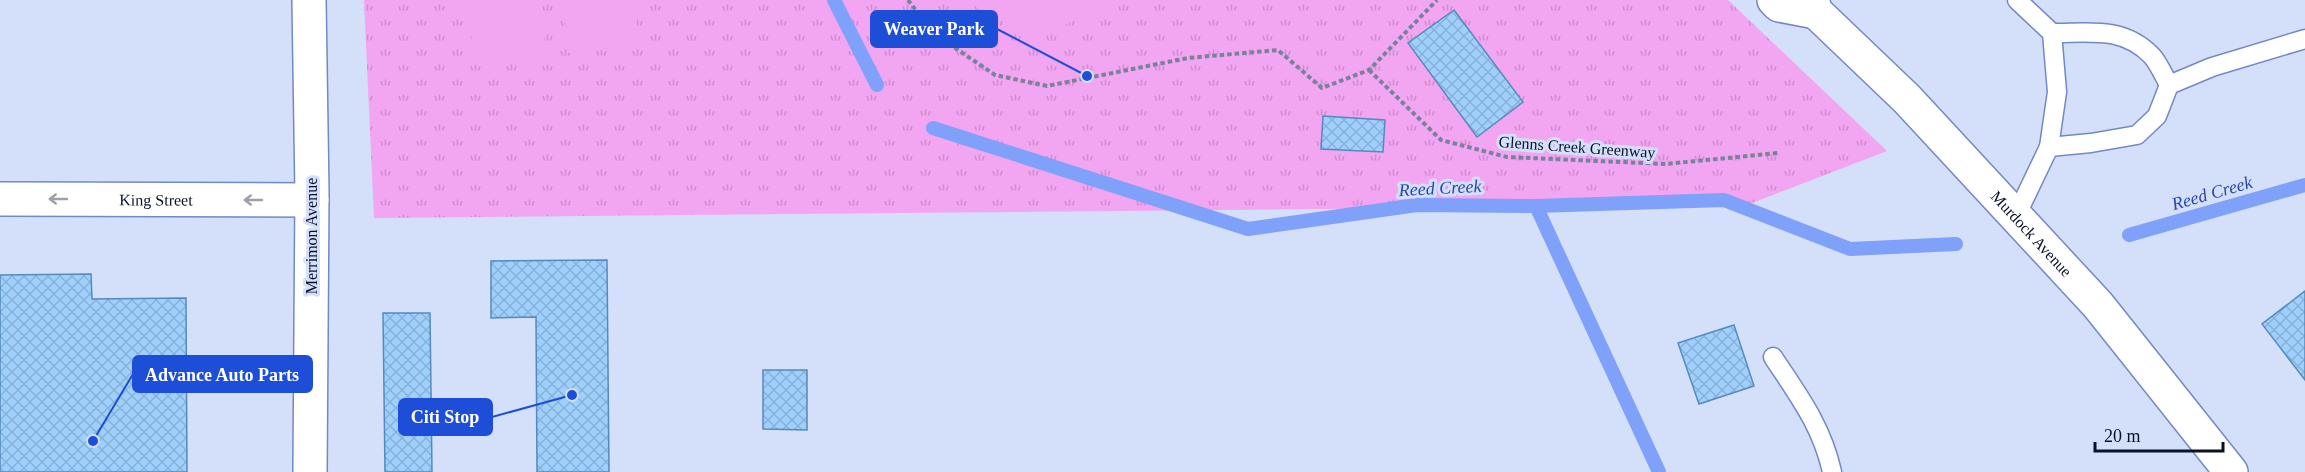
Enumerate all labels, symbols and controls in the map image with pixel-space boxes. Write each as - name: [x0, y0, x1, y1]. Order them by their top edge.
- callout: Weaver Park: [871, 11, 997, 47]
- text: Weaver Park: [883, 19, 985, 39]
- street label: Glenns Creek Greenway: [1498, 133, 1656, 162]
- water label: Reed Creek: [2168, 172, 2256, 214]
- water label: Reed Creek: [1397, 176, 1483, 200]
- street label: Merrimon Avenue: [303, 178, 320, 294]
- street label: Murdock Avenue: [1988, 187, 2075, 280]
- street label: King Street: [119, 191, 193, 209]
- one-way arrow: [49, 193, 69, 205]
- one-way arrow: [244, 194, 264, 206]
- callout: Advance Auto Parts: [133, 356, 312, 392]
- text: Advance Auto Parts: [145, 365, 299, 385]
- callout: Citi Stop: [399, 399, 492, 435]
- text: Citi Stop: [411, 407, 479, 427]
- scale bar: [2095, 415, 2222, 453]
- text: 20 m: [2104, 426, 2141, 446]

